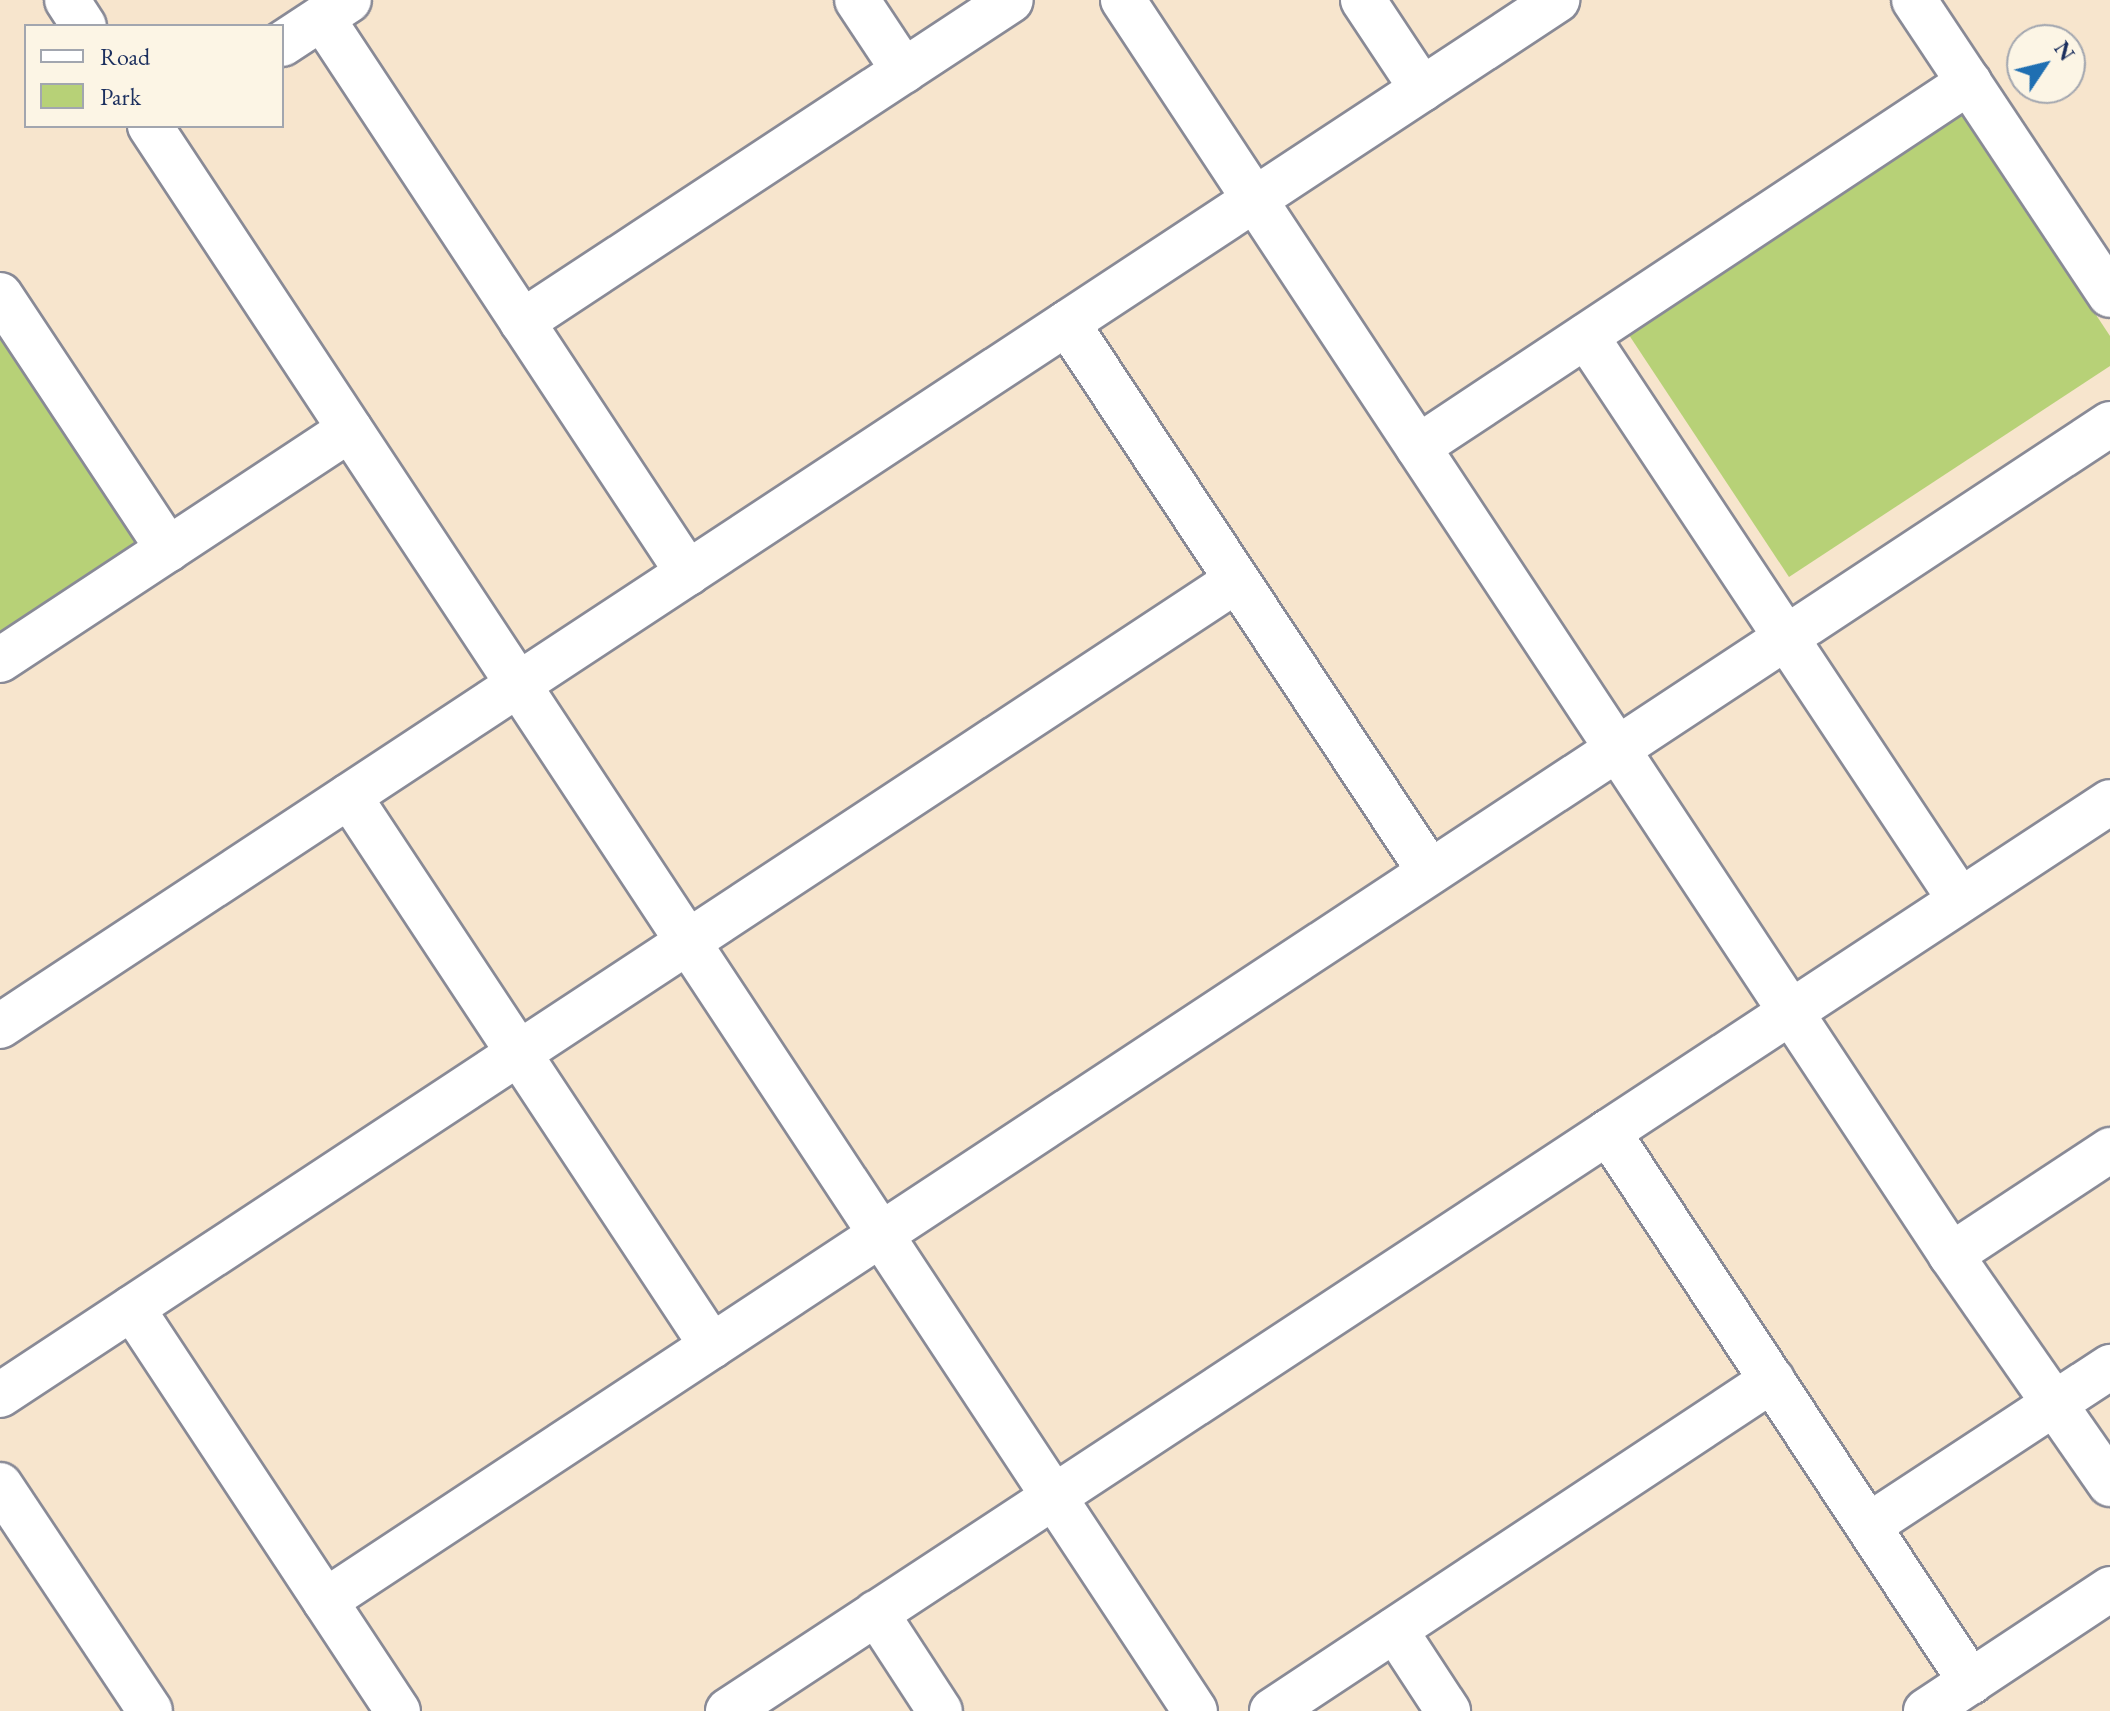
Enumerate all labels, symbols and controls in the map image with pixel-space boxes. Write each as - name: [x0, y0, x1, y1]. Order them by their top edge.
- legend: [24, 24, 284, 128]
- north arrow: [2006, 24, 2086, 104]
- text: N: [2047, 35, 2081, 67]
- text: Road: [100, 41, 150, 72]
- text: Park: [100, 81, 141, 112]

